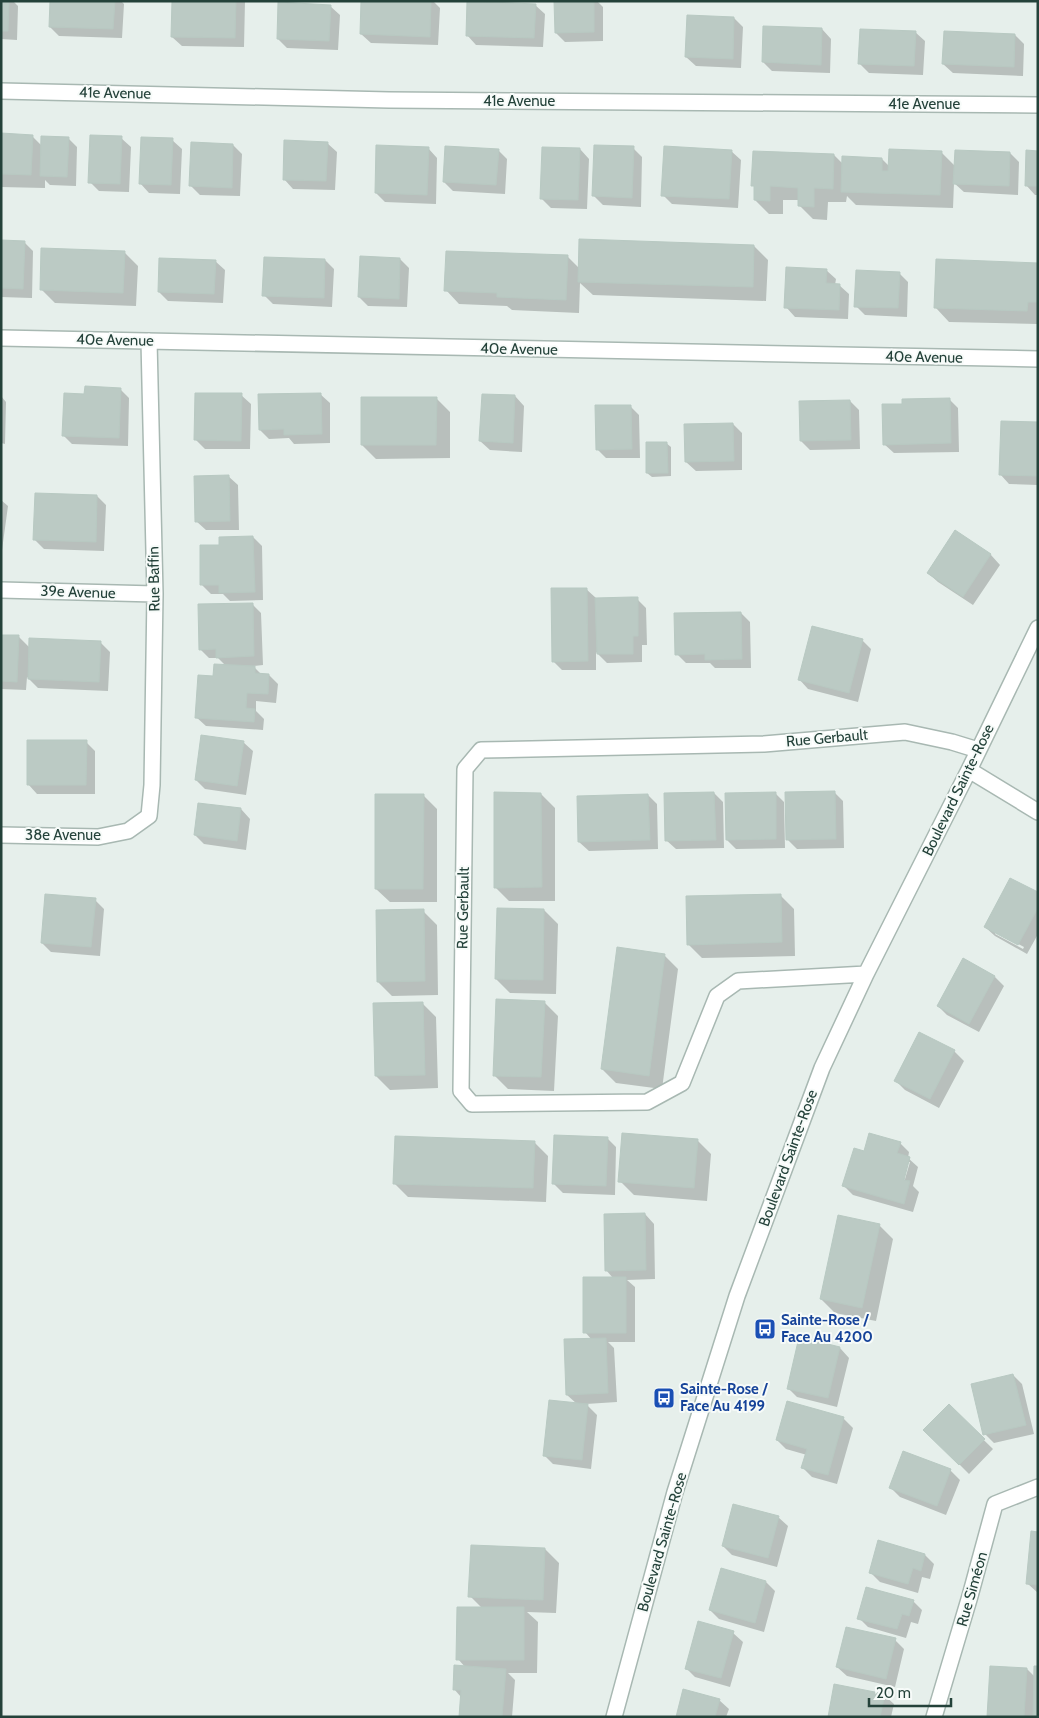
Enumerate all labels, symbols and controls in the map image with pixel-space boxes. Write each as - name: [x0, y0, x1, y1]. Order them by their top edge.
- street label: 41e Avenue: [79, 83, 152, 103]
- street label: 41e Avenue: [483, 92, 555, 110]
- street label: 41e Avenue: [888, 95, 960, 113]
- street label: 40e Avenue: [76, 330, 154, 350]
- street label: 40e Avenue: [480, 339, 558, 359]
- street label: 40e Avenue: [885, 347, 963, 367]
- street label: Rue Baffin: [144, 546, 164, 612]
- street label: 39e Avenue: [40, 582, 116, 602]
- street label: Boulevard Sainte-Rose: [918, 721, 998, 859]
- street label: Rue Gerbault: [785, 725, 869, 751]
- street label: 38e Avenue: [25, 826, 101, 844]
- street label: Rue Gerbault: [453, 867, 473, 949]
- street label: Boulevard Sainte-Rose: [755, 1087, 821, 1229]
- place label: Sainte-Rose / Face Au 4200: [781, 1311, 873, 1346]
- bus stop icon: Sainte-Rose / Face Au 4200: [753, 1317, 777, 1341]
- place label: Sainte-Rose / Face Au 4199: [680, 1380, 768, 1415]
- bus stop icon: Sainte-Rose / Face Au 4199: [652, 1386, 676, 1410]
- street label: Boulevard Sainte-Rose: [633, 1470, 691, 1614]
- street label: Rue Siméon: [953, 1549, 991, 1629]
- scale bar: [869, 1676, 952, 1708]
- text: 20 m: [876, 1684, 911, 1702]

